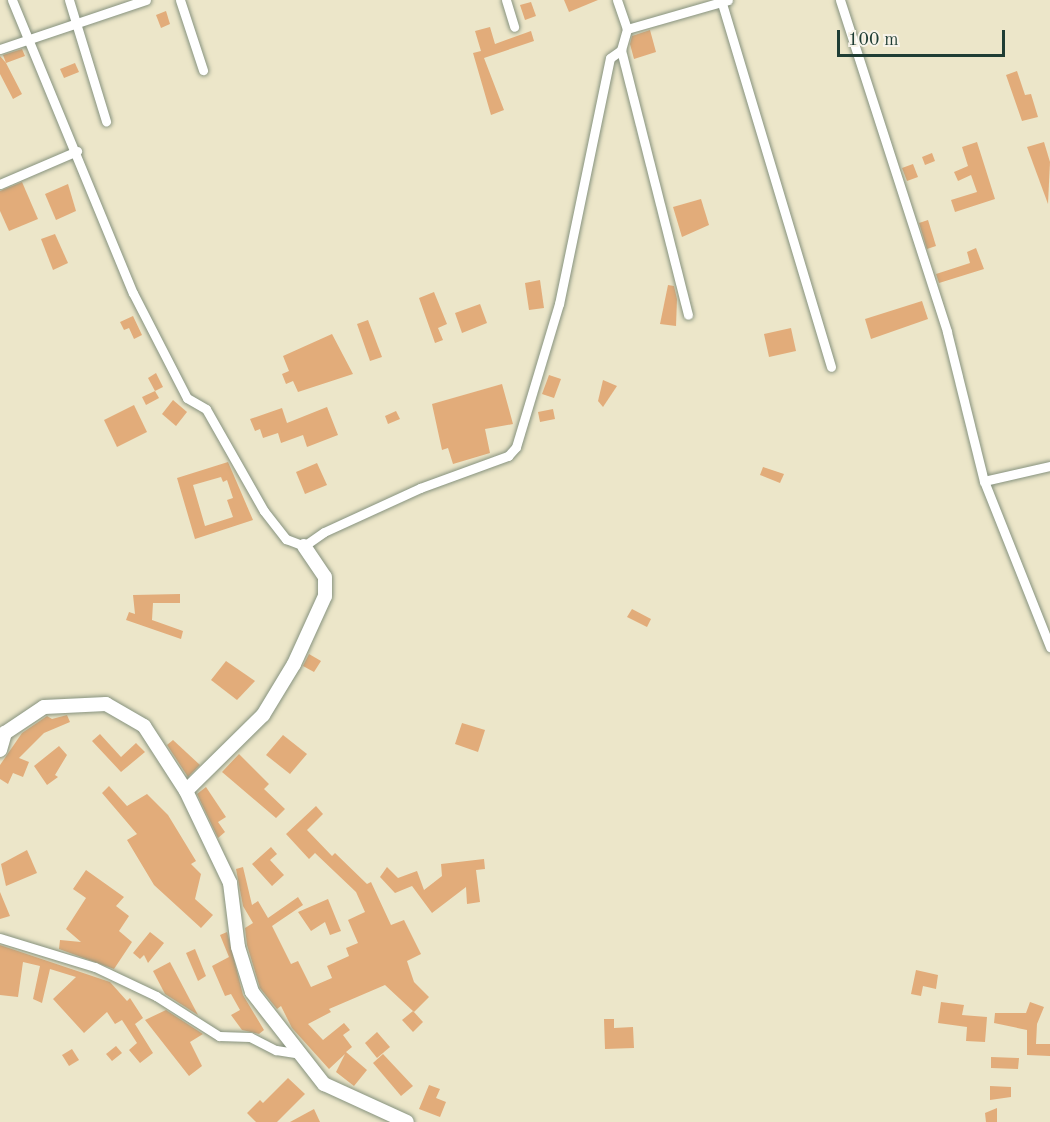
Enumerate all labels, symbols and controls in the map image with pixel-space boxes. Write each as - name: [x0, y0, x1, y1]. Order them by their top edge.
- scale bar: [840, 18, 1008, 56]
- text: 100 m: [848, 31, 899, 49]

